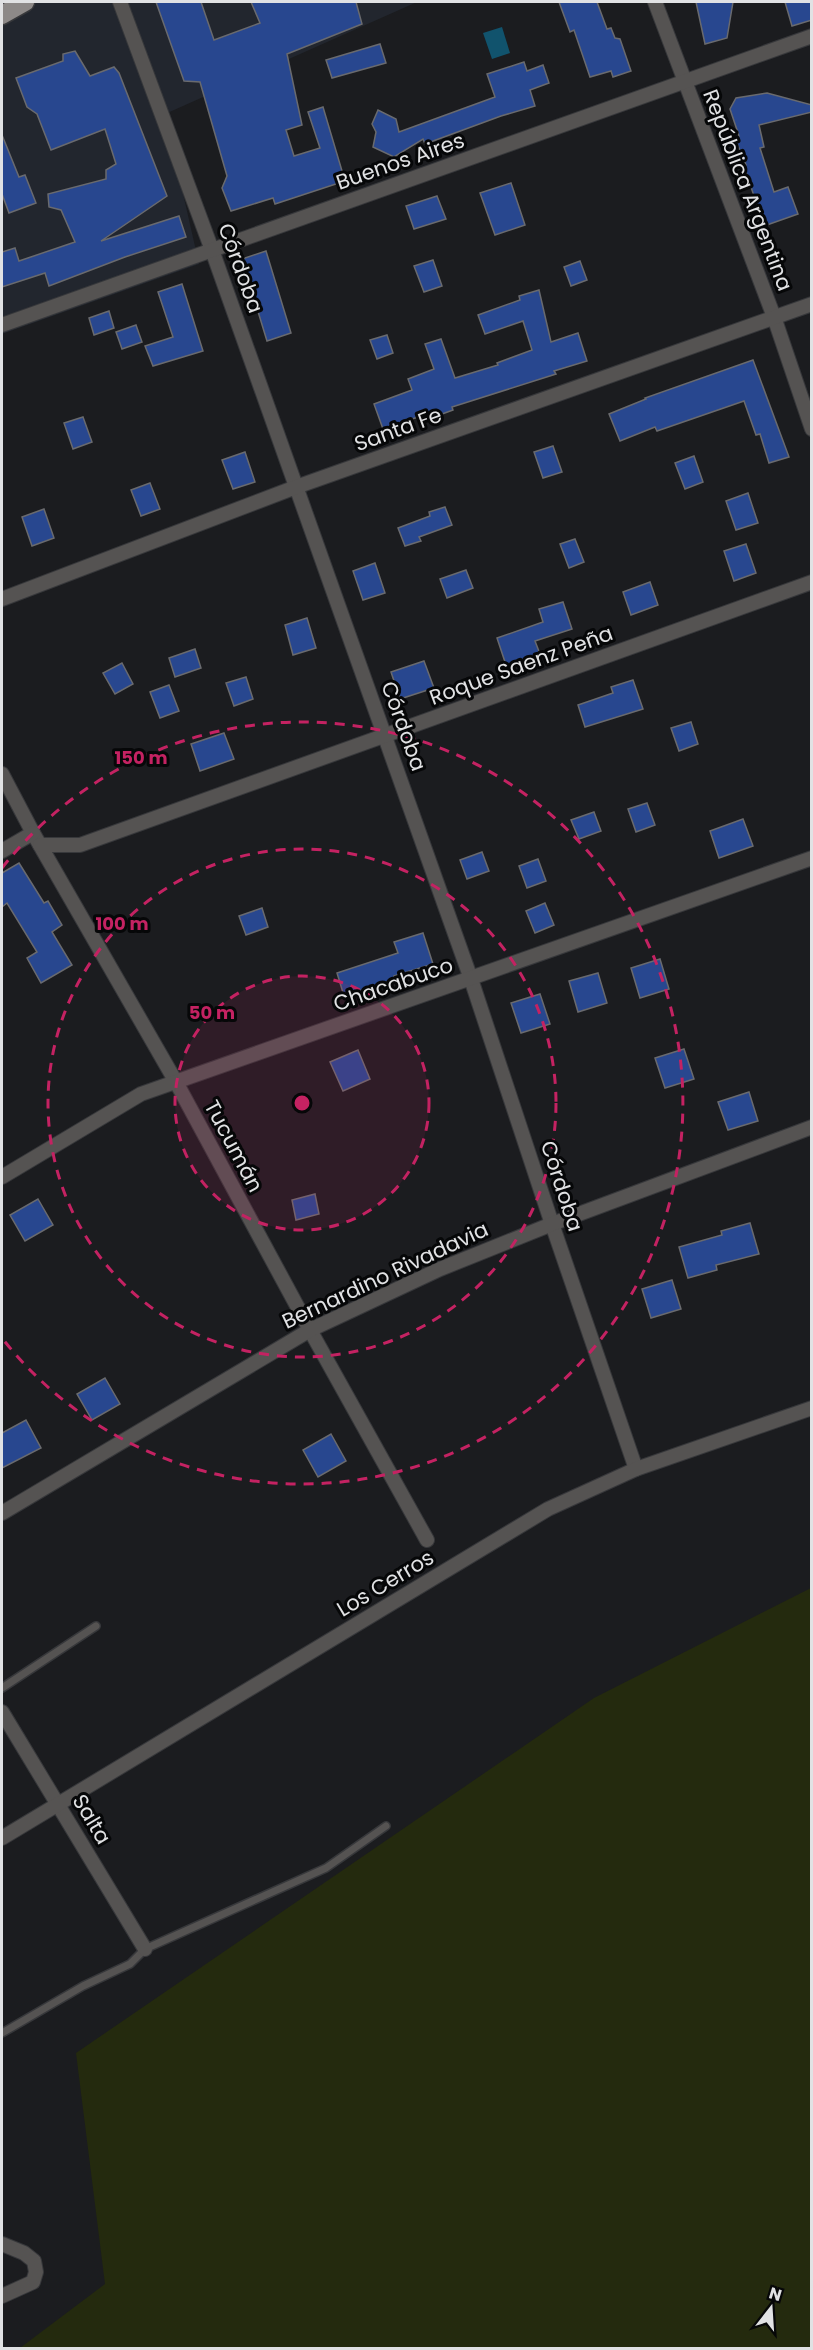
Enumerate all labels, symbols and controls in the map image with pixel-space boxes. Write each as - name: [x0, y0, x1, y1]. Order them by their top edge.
- street label: República Argentina: [696, 85, 800, 295]
- street label: Buenos Aires: [332, 125, 468, 197]
- street label: Córdoba: [211, 219, 271, 317]
- street label: Santa Fe: [350, 400, 446, 458]
- street label: Roque Saenz Peña: [425, 618, 617, 712]
- street label: Córdoba: [374, 677, 434, 775]
- text: 150 m: [114, 745, 168, 770]
- text: 100 m: [95, 911, 149, 936]
- street label: Chacabuco: [329, 950, 457, 1018]
- text: 50 m: [189, 1000, 235, 1025]
- centre of rings: [292, 1093, 312, 1113]
- street label: Tucumán: [198, 1095, 270, 1197]
- street label: Córdoba: [534, 1137, 590, 1235]
- street label: Bernardino Rivadavia: [277, 1214, 493, 1336]
- street label: Los Cerros: [331, 1543, 439, 1623]
- street label: Salta: [66, 1789, 118, 1849]
- north arrow: [741, 2278, 801, 2338]
- text: N: [766, 2281, 784, 2307]

